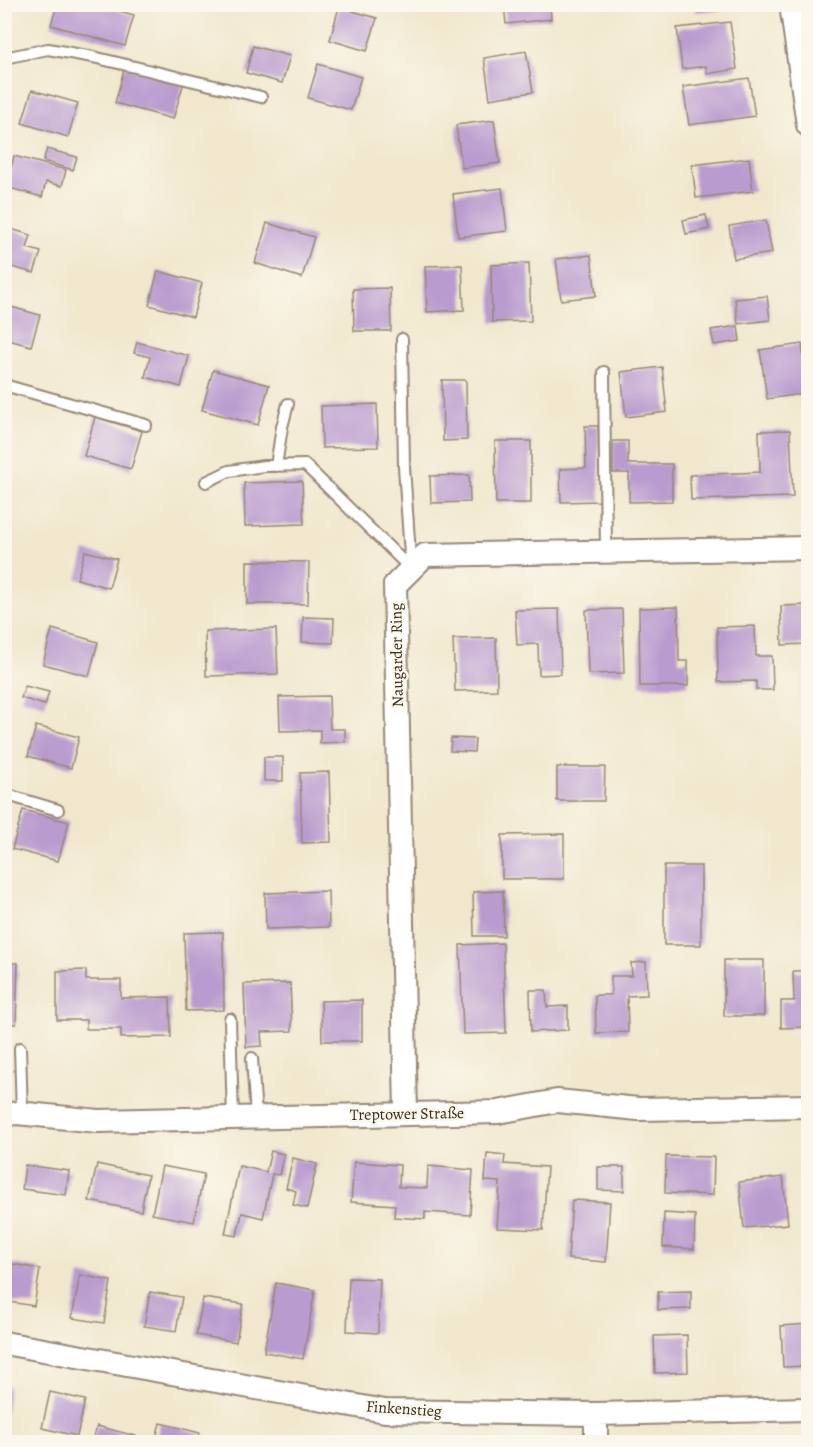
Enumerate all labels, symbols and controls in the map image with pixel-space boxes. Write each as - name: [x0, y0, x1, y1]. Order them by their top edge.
- street label: Naugarder Ring: [385, 603, 409, 707]
- street label: Treptower Straße: [350, 1102, 464, 1126]
- street label: Finkenstieg: [365, 1395, 443, 1423]

